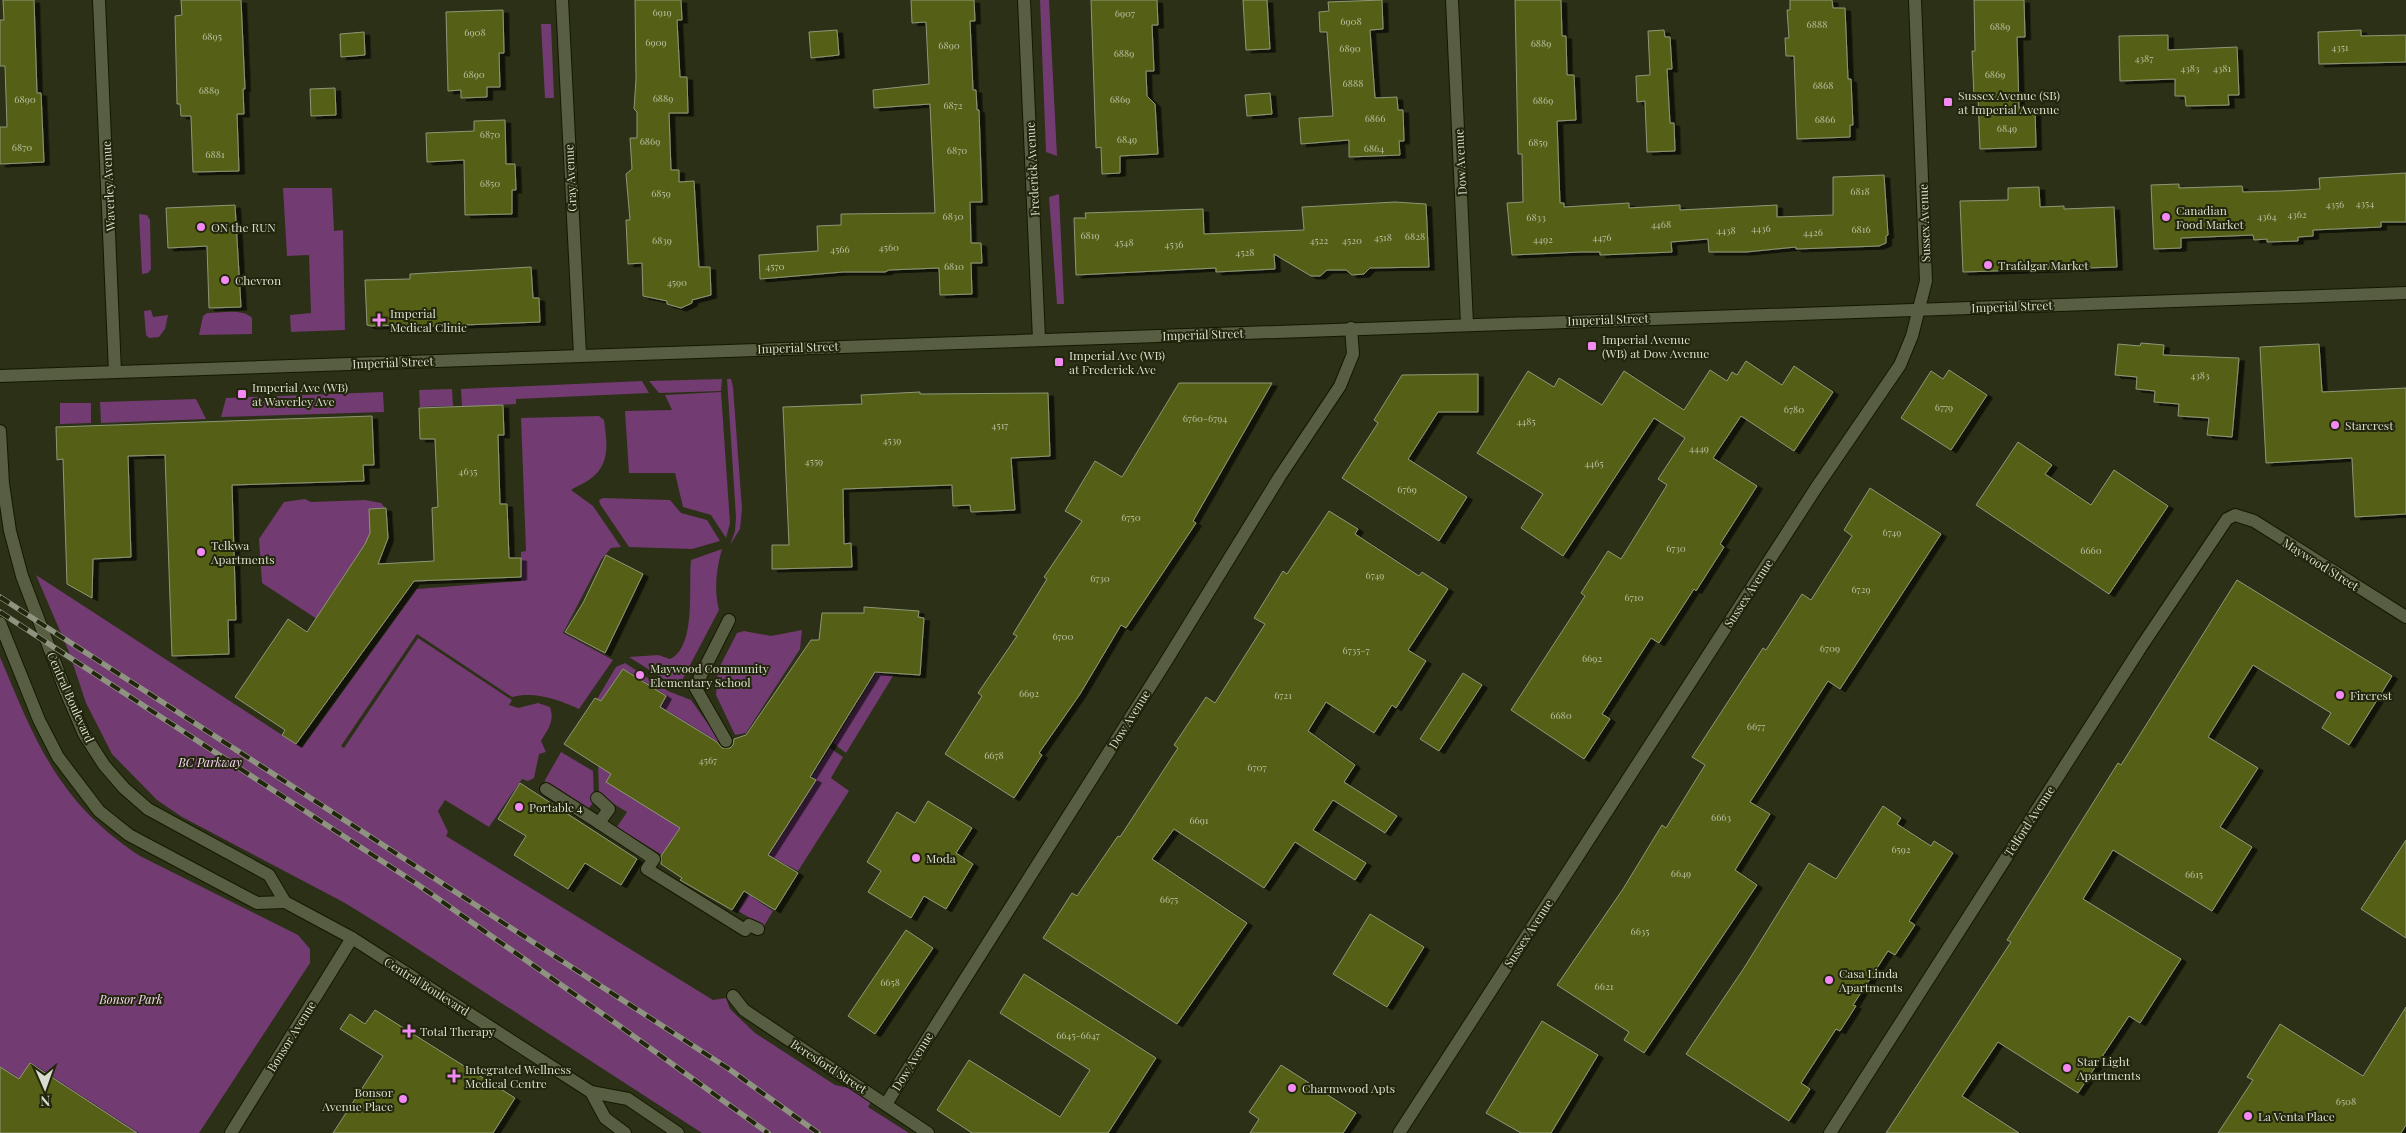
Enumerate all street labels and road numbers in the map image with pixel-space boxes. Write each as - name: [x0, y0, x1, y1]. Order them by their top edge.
- street label: Frederick Avenue: [1022, 121, 1042, 217]
- street label: Dow Avenue: [1450, 128, 1470, 196]
- street label: Waverley Avenue: [98, 140, 118, 233]
- street label: Gray Avenue: [560, 144, 580, 212]
- street label: Sussex Avenue: [1915, 184, 1933, 262]
- street label: Imperial Street: [1971, 297, 2054, 315]
- street label: Imperial Street: [1567, 310, 1650, 328]
- street label: Imperial Street: [1162, 325, 1245, 343]
- street label: Imperial Street: [757, 338, 840, 356]
- street label: Imperial Street: [352, 353, 435, 371]
- street label: Maywood Street: [2280, 534, 2363, 594]
- street label: Sussex Avenue: [1720, 556, 1776, 630]
- street label: Central Boulevard: [44, 649, 98, 745]
- street label: Dow Avenue: [1105, 687, 1153, 751]
- street label: Telford Avenue: [2000, 783, 2058, 859]
- street label: Sussex Avenue: [1500, 896, 1556, 970]
- street label: Central Boulevard: [381, 953, 473, 1019]
- street label: Bonsor Avenue: [263, 998, 319, 1074]
- street label: Dow Avenue: [888, 1029, 936, 1093]
- street label: Beresford Street: [788, 1035, 871, 1097]

